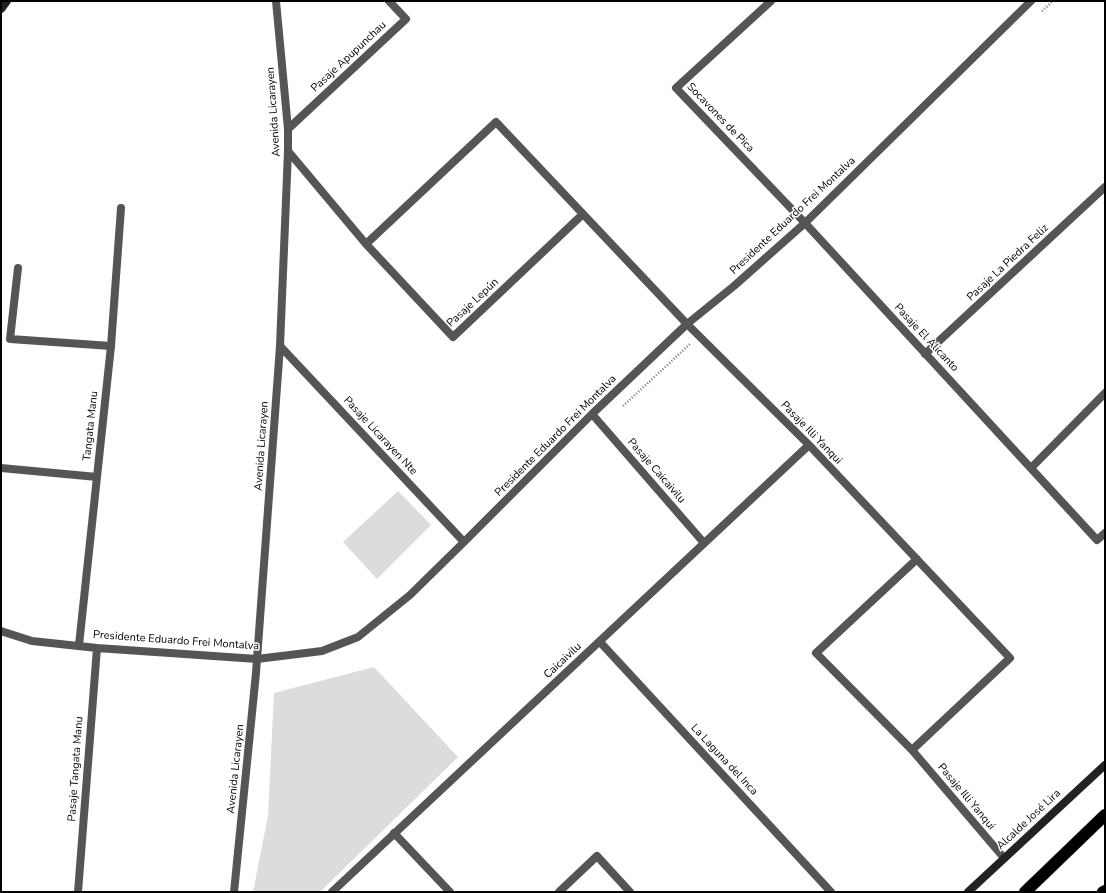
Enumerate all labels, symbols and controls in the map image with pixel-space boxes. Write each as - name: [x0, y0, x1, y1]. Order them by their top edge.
- street label: Pasaje Apupunchau: [309, 19, 389, 95]
- street label: Avenida Licarayen: [264, 67, 284, 157]
- street label: Socavones de Pica: [684, 81, 756, 155]
- street label: Presidente Eduardo Frei Montalva: [728, 154, 858, 278]
- street label: Pasaje La Piedra Feliz: [965, 222, 1051, 304]
- street label: Pasaje Lepún: [445, 276, 501, 330]
- street label: Pasaje El Alicanto: [891, 301, 961, 375]
- street label: Presidente Eduardo Frei Montalva: [493, 373, 619, 499]
- street label: Tangata Manu: [81, 390, 101, 462]
- street label: Pasaje Licarayen Nte: [340, 394, 420, 478]
- street label: Pasaje Illi Yanqui: [778, 399, 844, 467]
- street label: Avenida Licarayen: [252, 401, 272, 491]
- street label: Pasaje Caicaivilu: [624, 436, 688, 506]
- street label: Presidente Eduardo Frei Montalva: [93, 629, 259, 653]
- street label: Caicaivilu: [541, 640, 585, 682]
- street label: Pasaje Tangata Manu: [66, 716, 86, 822]
- street label: La Laguna del Inca: [688, 722, 760, 798]
- street label: Avenida Licarayen: [225, 724, 247, 814]
- street label: Pasaje Illi Yanqui: [934, 761, 998, 833]
- street label: Alcalde José Lira: [994, 787, 1064, 853]

